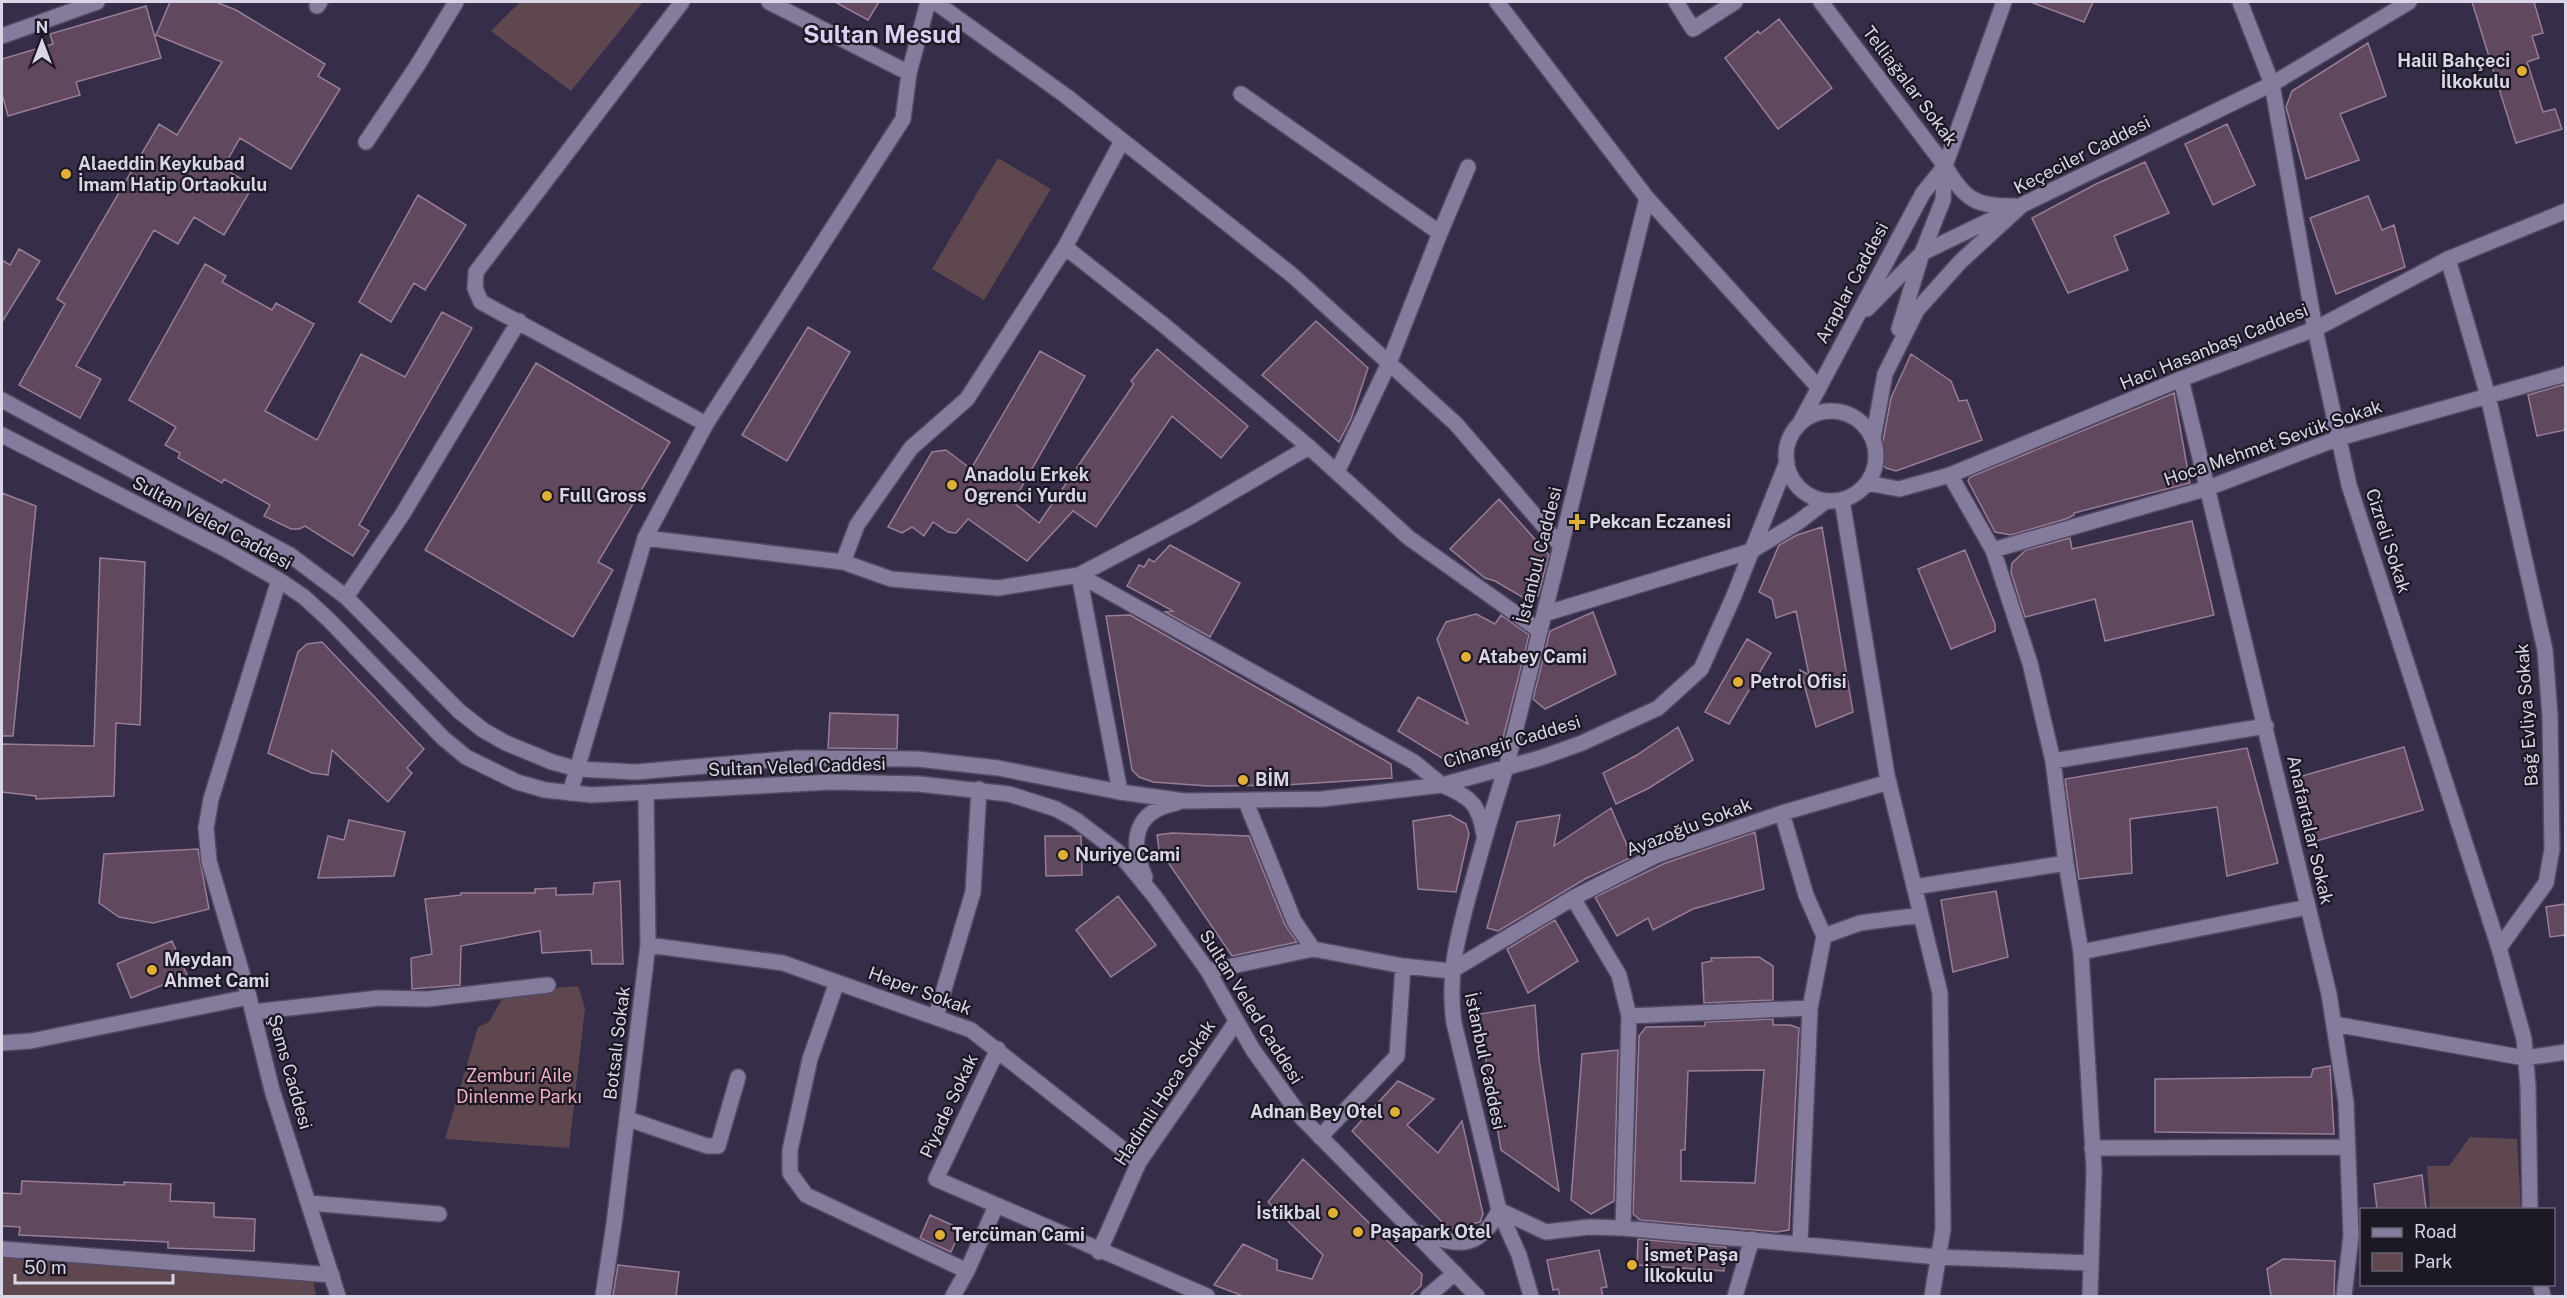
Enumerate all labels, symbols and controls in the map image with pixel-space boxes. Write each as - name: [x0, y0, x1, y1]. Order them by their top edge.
- north arrow: [12, 12, 72, 72]
- text: N: [36, 18, 48, 37]
- district label: Sultan Mesud: [803, 20, 961, 48]
- street label: Telliağalar Sokak: [1859, 22, 1962, 150]
- place label: Halil Bahçeci İlkokulu: [2397, 50, 2510, 92]
- marker: Halil Bahçeci İlkokulu: [2515, 64, 2529, 78]
- street label: Keçeciler Caddesi: [2010, 111, 2153, 198]
- place label: Alaeddin Keykubad İmam Hatip Ortaokulu: [78, 153, 267, 195]
- marker: Alaeddin Keykubad İmam Hatip Ortaokulu: [59, 167, 73, 181]
- street label: Araplar Caddesi: [1811, 219, 1892, 347]
- street label: Hacı Hasanbaşı Caddesi: [2117, 299, 2311, 394]
- street label: Hoca Mehmet Sevük Sokak: [2161, 395, 2385, 490]
- place label: Anadolu Erkek Ogrenci Yurdu: [964, 464, 1090, 506]
- street label: Sultan Veled Caddesi: [129, 472, 296, 574]
- marker: Anadolu Erkek Ogrenci Yurdu: [945, 478, 959, 492]
- street label: İstanbul Caddesi: [1510, 484, 1566, 625]
- place label: Full Gross: [559, 485, 647, 506]
- street label: Cizreli Sokak: [2362, 486, 2415, 596]
- marker: Full Gross: [540, 489, 554, 503]
- place label: Pekcan Eczanesi: [1589, 511, 1731, 532]
- marker: Pekcan Eczanesi: [1570, 515, 1584, 529]
- street label: Bağ Evliya Sokak: [2511, 643, 2542, 787]
- place label: Atabey Cami: [1478, 646, 1587, 667]
- marker: Atabey Cami: [1459, 650, 1473, 664]
- place label: Petrol Ofisi: [1750, 671, 1847, 692]
- marker: Petrol Ofisi: [1731, 675, 1745, 689]
- street label: Cihangir Caddesi: [1441, 711, 1583, 772]
- street label: Sultan Veled Caddesi: [708, 753, 886, 780]
- street label: Anafartalar Sokak: [2283, 753, 2338, 907]
- place label: BİM: [1255, 768, 1290, 790]
- marker: BİM: [1236, 773, 1250, 787]
- street label: Ayazoğlu Sokak: [1623, 793, 1755, 860]
- place label: Nuriye Cami: [1075, 844, 1180, 865]
- marker: Nuriye Cami: [1056, 848, 1070, 862]
- street label: Sultan Veled Caddesi: [1195, 926, 1307, 1088]
- place label: Meydan Ahmet Cami: [164, 949, 269, 991]
- street label: Heper Sokak: [866, 962, 975, 1019]
- marker: Meydan Ahmet Cami: [145, 963, 159, 977]
- street label: Botsalı Sokak: [599, 985, 634, 1101]
- street label: İstanbul Caddesi: [1461, 990, 1511, 1131]
- street label: Şems Caddesi: [264, 1012, 317, 1132]
- street label: Hadimli Hoca Sokak: [1110, 1016, 1219, 1169]
- street label: Piyade Sokak: [915, 1050, 982, 1161]
- park label: Zemburi Aile Dinlenme Parkı: [456, 1065, 582, 1107]
- place label: Adnan Bey Otel: [1250, 1101, 1383, 1122]
- marker: Adnan Bey Otel: [1388, 1105, 1402, 1119]
- place label: İstikbal: [1256, 1201, 1321, 1223]
- marker: İstikbal: [1326, 1206, 1340, 1220]
- legend: [2360, 1208, 2555, 1286]
- place label: Paşapark Otel: [1370, 1221, 1491, 1242]
- text: Road: [2414, 1221, 2457, 1242]
- place label: Tercüman Cami: [952, 1224, 1085, 1245]
- marker: Paşapark Otel: [1351, 1225, 1365, 1239]
- marker: Tercüman Cami: [933, 1228, 947, 1242]
- place label: İsmet Paşa İlkokulu: [1644, 1243, 1738, 1286]
- scale bar: [15, 1247, 172, 1285]
- text: Park: [2414, 1251, 2452, 1272]
- text: 50 m: [24, 1257, 67, 1278]
- marker: İsmet Paşa İlkokulu: [1625, 1258, 1639, 1272]

